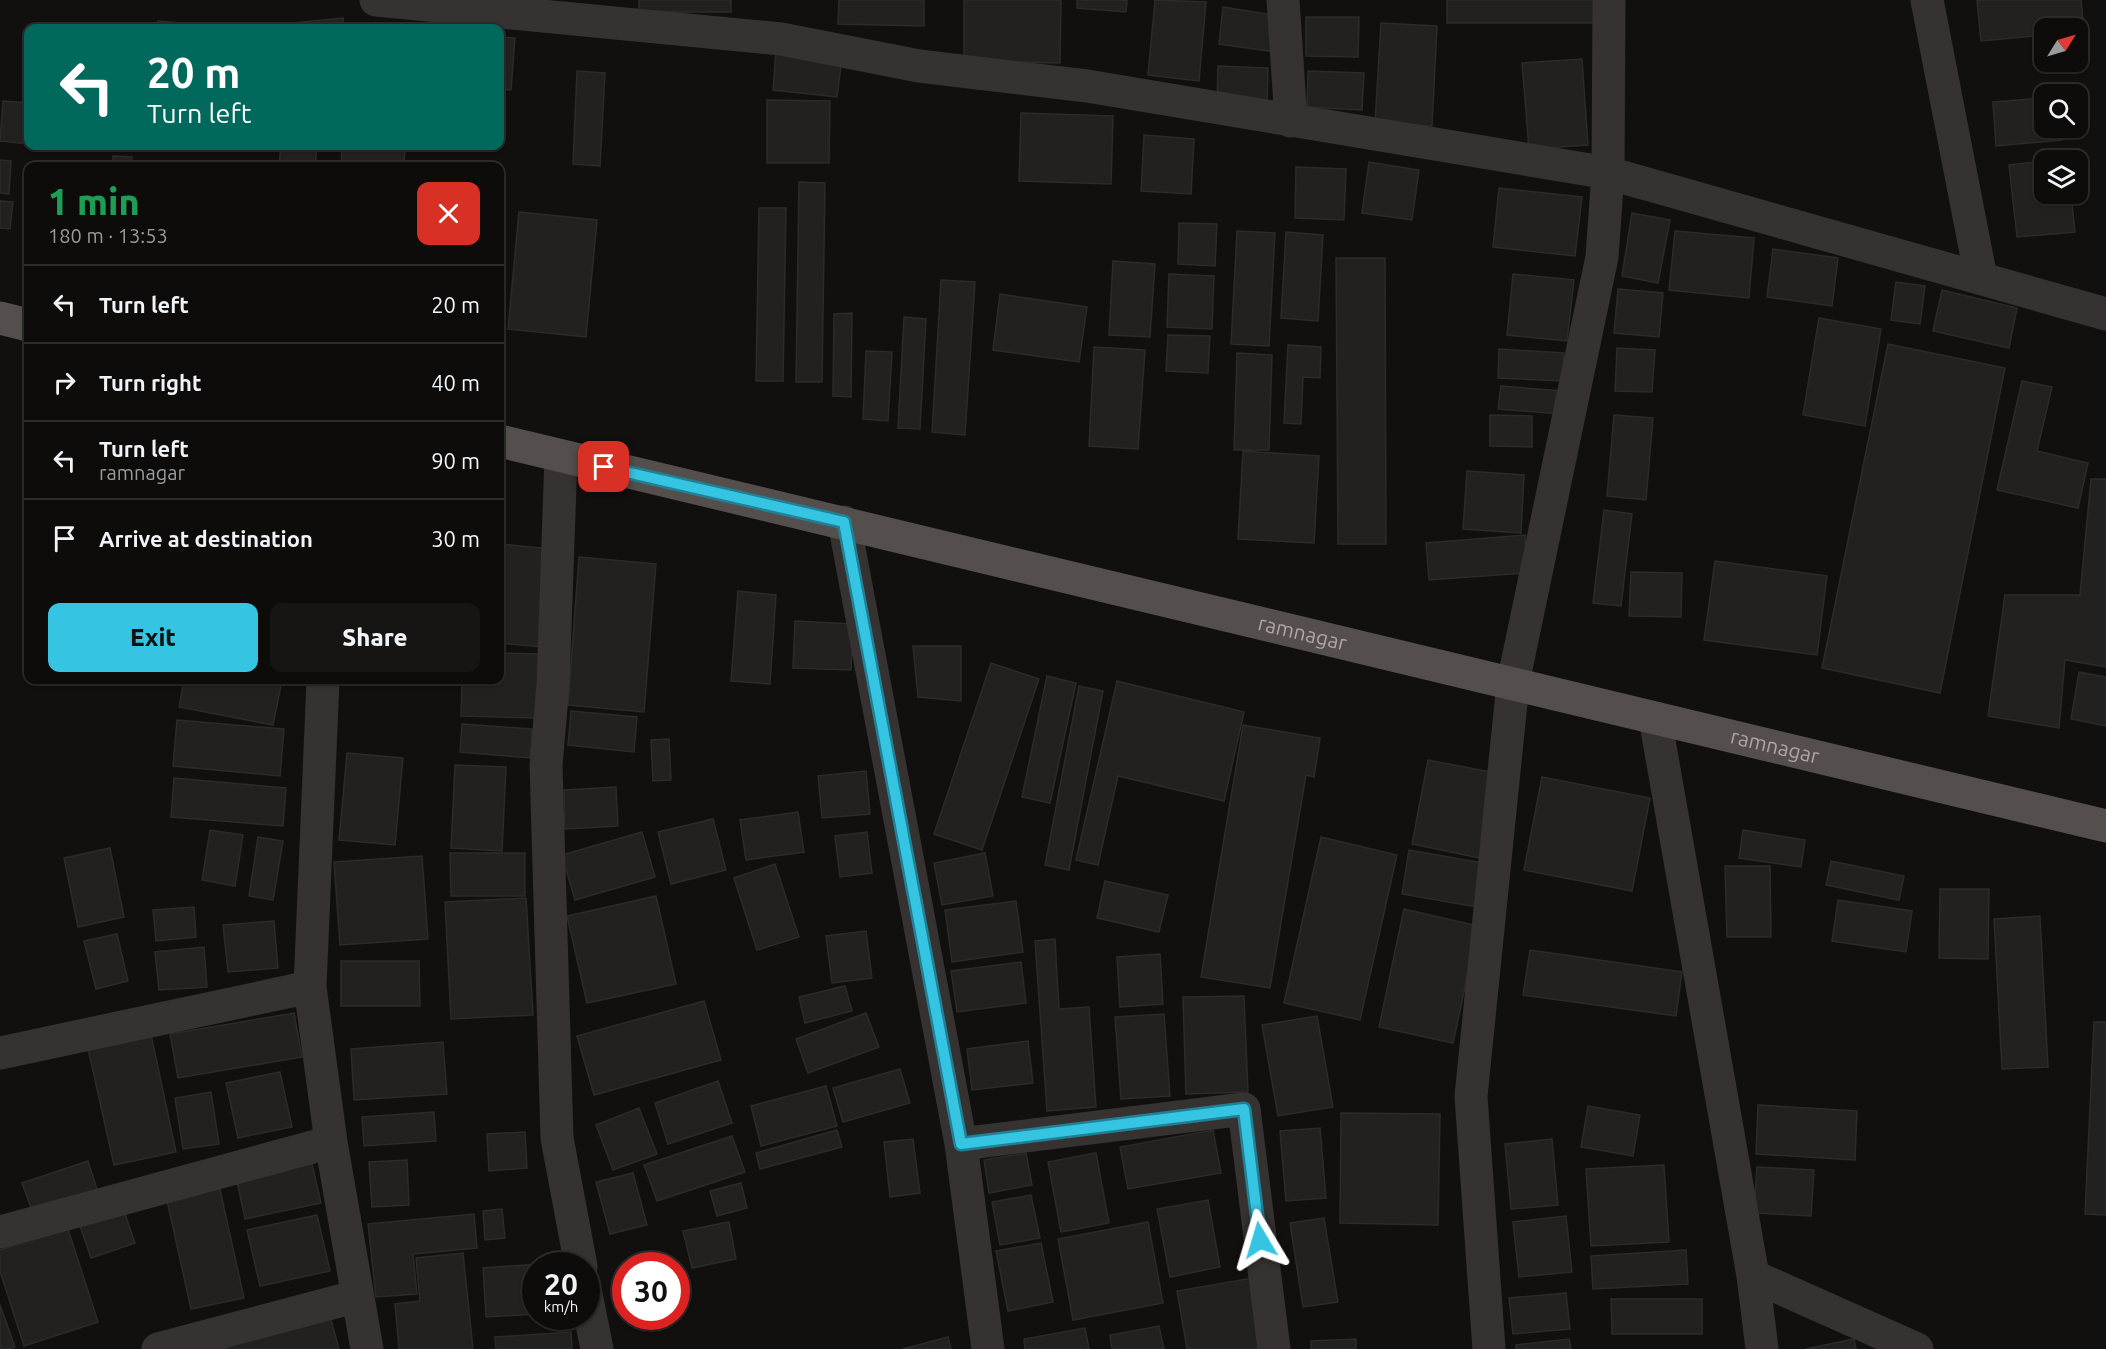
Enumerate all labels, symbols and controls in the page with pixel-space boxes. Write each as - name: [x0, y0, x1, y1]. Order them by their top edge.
- north arrow: [2034, 18, 2088, 72]
- map controls: [2034, 18, 2088, 204]
- icon: left: [48, 48, 126, 126]
- text: 20 m: [147, 49, 241, 96]
- button: search: [2034, 84, 2088, 138]
- text: Turn left: [147, 98, 251, 128]
- button: layers: [2034, 150, 2088, 204]
- text: 1 min: [48, 181, 140, 222]
- button: close: [417, 182, 480, 245]
- text: 180 m · 13:53: [48, 224, 168, 247]
- icon: left: [48, 288, 81, 321]
- text: Turn left: [99, 292, 189, 317]
- text: 20 m: [431, 292, 480, 317]
- icon: right: [48, 366, 81, 399]
- text: Turn right: [99, 370, 201, 395]
- text: 40 m: [431, 370, 480, 395]
- text: Turn left: [99, 436, 189, 461]
- pin: [578, 441, 629, 492]
- icon: left: [48, 444, 81, 477]
- text: 90 m: [431, 448, 480, 473]
- icon: arrive: [587, 450, 620, 483]
- text: ramnagar: [99, 461, 185, 484]
- icon: arrive: [48, 522, 81, 555]
- text: Arrive at destination: [99, 526, 313, 551]
- text: 30 m: [431, 526, 480, 551]
- button: Exit: [48, 603, 258, 672]
- button: Share: [270, 603, 480, 672]
- street label: ramnagar: [1256, 610, 1349, 655]
- street label: ramnagar: [1728, 723, 1822, 768]
- position arrow: [1228, 1208, 1292, 1272]
- speed limit sign: 30: [612, 1252, 690, 1330]
- text: 20: [544, 1267, 578, 1301]
- text: km/h: [544, 1298, 578, 1315]

